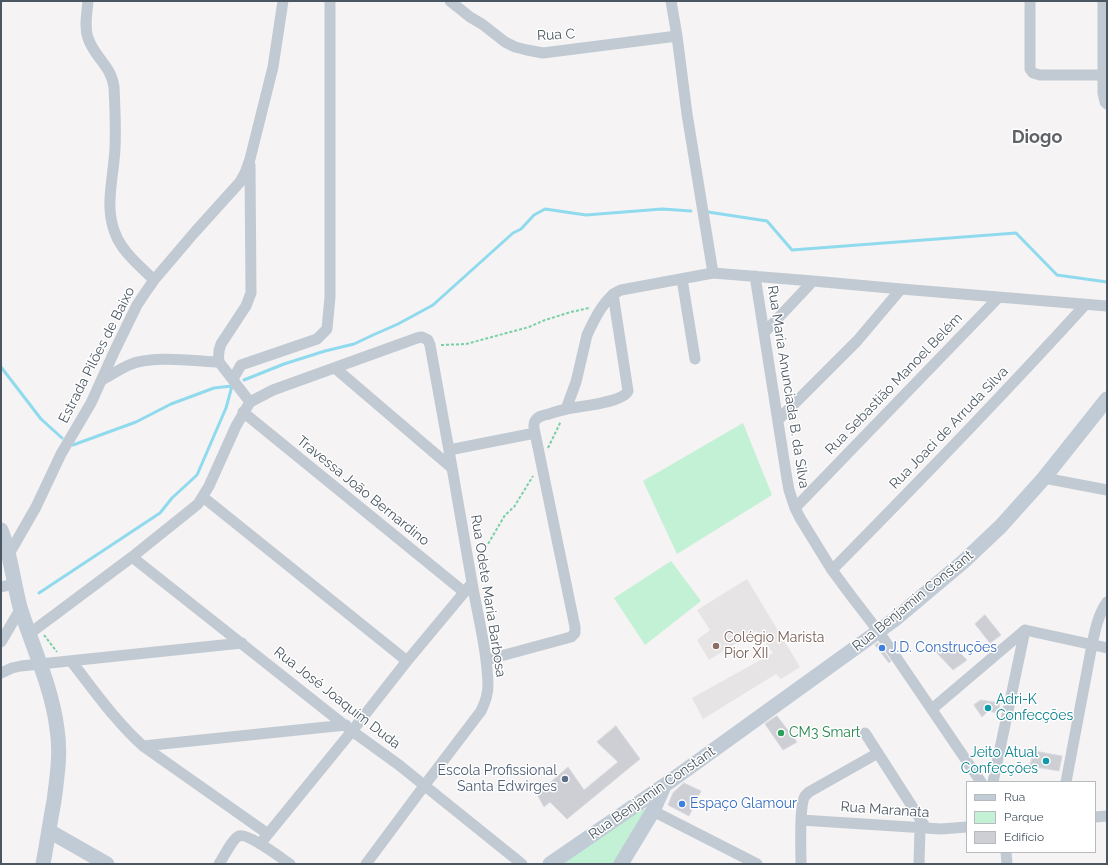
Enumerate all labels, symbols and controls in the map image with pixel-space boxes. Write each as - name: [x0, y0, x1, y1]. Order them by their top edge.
- street label: Rua C: [537, 26, 575, 44]
- district label: Diogo: [1012, 127, 1062, 149]
- street label: Estrada Pilões de Baixo: [55, 284, 139, 426]
- street label: Rua Maria Anunciada B. da Silva: [764, 284, 812, 490]
- street label: Rua Sebastião Manoel Belém: [822, 310, 966, 458]
- street label: Rua Joaci de Arruda Silva: [886, 363, 1012, 493]
- street label: Travessa João Bernardino: [293, 432, 433, 550]
- street label: Rua Odete Maria Barbosa: [467, 513, 509, 679]
- street label: Rua Benjamin Constant: [849, 547, 977, 655]
- place label: Colégio Marista Pior XII: [724, 630, 824, 662]
- place label: J.D. Construções: [890, 640, 997, 656]
- marker: Colégio Marista Pior XII: [711, 641, 721, 651]
- street label: Rua José Joaquim Duda: [270, 643, 404, 753]
- marker: J.D. Construções: [877, 643, 887, 653]
- place label: Adri-K Confecções: [996, 692, 1073, 724]
- marker: Adri-K Confecções: [983, 703, 993, 713]
- place label: CM3 Smart: [789, 725, 861, 741]
- marker: CM3 Smart: [776, 728, 786, 738]
- street label: Rua Benjamin Constant: [585, 743, 719, 843]
- place label: Jeito Atual Confecções: [961, 745, 1038, 778]
- marker: Jeito Atual Confecções: [1041, 756, 1051, 766]
- place label: Escola Profissional Santa Edwirges: [438, 763, 557, 796]
- marker: Escola Profissional Santa Edwirges: [560, 774, 570, 784]
- legend: [966, 781, 1096, 853]
- text: Rua: [1004, 790, 1025, 804]
- place label: Espaço Glamour: [690, 796, 797, 812]
- marker: Espaço Glamour: [677, 799, 687, 809]
- street label: Rua Maranata: [840, 799, 930, 821]
- text: Parque: [1004, 810, 1044, 824]
- text: Edifício: [1004, 830, 1044, 844]

